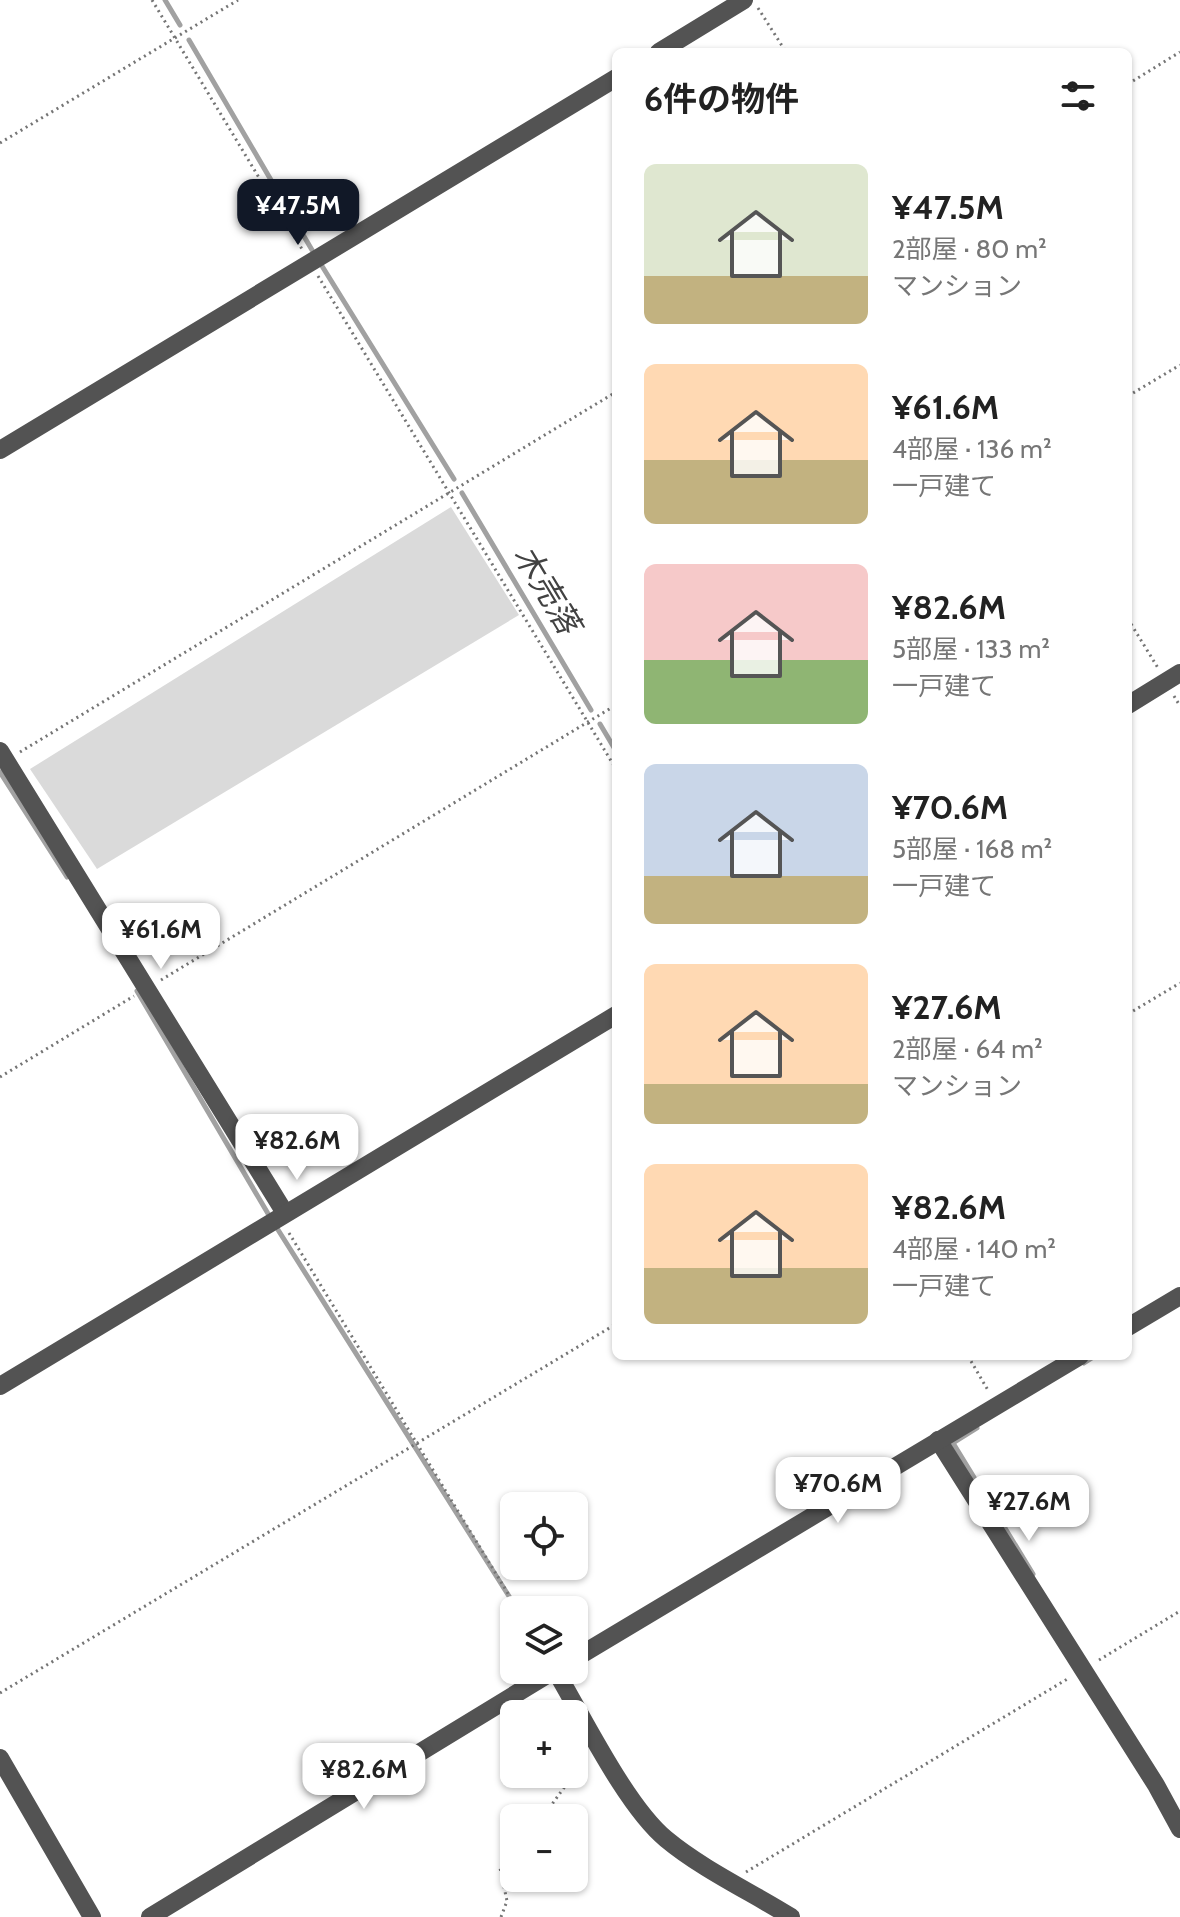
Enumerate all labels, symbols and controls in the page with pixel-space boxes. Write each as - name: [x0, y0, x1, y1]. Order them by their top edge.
- icon: filters: [1056, 74, 1100, 118]
- text: 6件の物件: [644, 78, 799, 120]
- pin: ¥47.5M: [233, 179, 363, 247]
- text: ¥47.5M: [892, 186, 1004, 228]
- text: ¥47.5M: [255, 189, 341, 221]
- icon: home: [708, 196, 804, 292]
- text: 2部屋 · 80 m²: [892, 233, 1047, 265]
- text: マンション: [892, 270, 1022, 302]
- text: ¥61.6M: [892, 386, 999, 428]
- icon: home: [708, 396, 804, 492]
- text: 4部屋 · 136 m²: [892, 433, 1052, 465]
- text: 一戸建て: [892, 470, 996, 502]
- water label: 木売落: [506, 538, 591, 644]
- text: ¥82.6M: [892, 586, 1006, 628]
- icon: home: [708, 596, 804, 692]
- text: 5部屋 · 133 m²: [892, 633, 1050, 665]
- text: 一戸建て: [892, 670, 996, 702]
- text: ¥70.6M: [892, 786, 1008, 828]
- icon: home: [708, 796, 804, 892]
- text: 5部屋 · 168 m²: [892, 833, 1052, 865]
- text: 一戸建て: [892, 870, 996, 902]
- pin: ¥61.6M: [96, 903, 226, 971]
- text: ¥61.6M: [120, 913, 202, 945]
- text: ¥27.6M: [892, 986, 1002, 1028]
- icon: home: [708, 996, 804, 1092]
- text: 2部屋 · 64 m²: [892, 1033, 1043, 1065]
- text: マンション: [892, 1070, 1022, 1102]
- pin: ¥82.6M: [232, 1114, 362, 1182]
- text: ¥82.6M: [253, 1124, 341, 1156]
- text: ¥82.6M: [892, 1186, 1006, 1228]
- icon: home: [708, 1196, 804, 1292]
- text: 4部屋 · 140 m²: [892, 1233, 1056, 1265]
- text: 一戸建て: [892, 1270, 996, 1302]
- pin: ¥70.6M: [773, 1457, 903, 1525]
- text: ¥70.6M: [794, 1467, 882, 1499]
- pin: ¥27.6M: [964, 1475, 1094, 1543]
- text: ¥27.6M: [987, 1485, 1071, 1517]
- map controls: [500, 1492, 588, 1892]
- button: locate: [500, 1492, 588, 1580]
- button: layers: [500, 1596, 588, 1684]
- button: +: [500, 1700, 588, 1788]
- pin: ¥82.6M: [299, 1743, 429, 1811]
- text: ¥82.6M: [320, 1753, 408, 1785]
- button: −: [500, 1804, 588, 1892]

